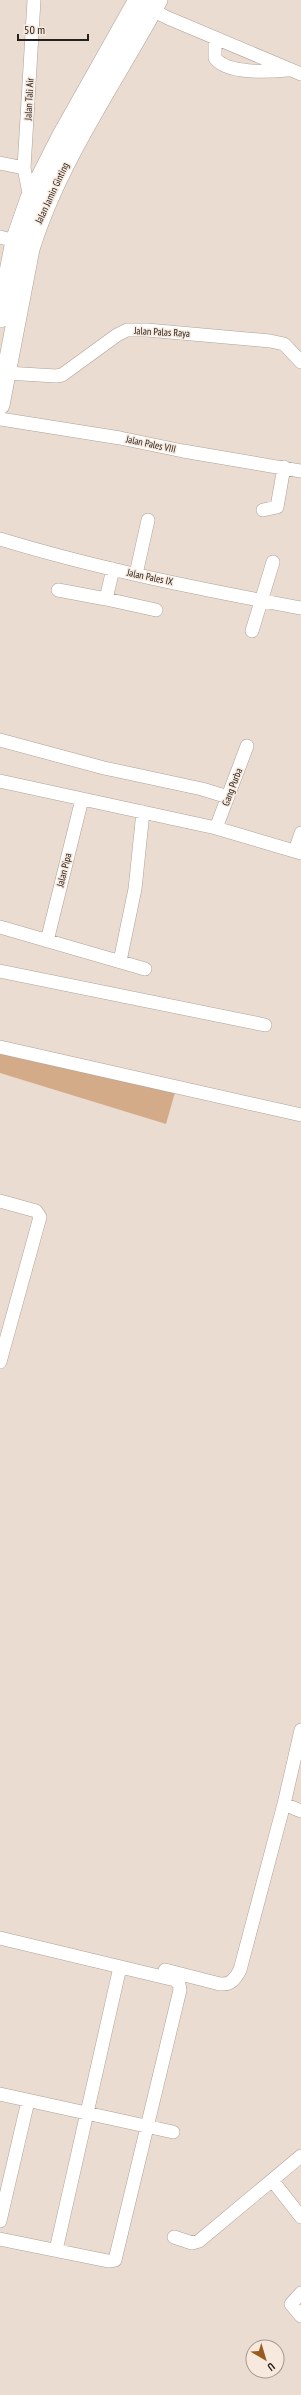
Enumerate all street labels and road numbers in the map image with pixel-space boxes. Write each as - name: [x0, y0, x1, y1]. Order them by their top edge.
- street label: Jalan Tali Air: [21, 77, 37, 122]
- street label: Jalan Jamin Ginting: [32, 160, 72, 227]
- street label: Jalan Palas Raya: [133, 324, 190, 340]
- street label: Jalan Pales VIII: [124, 432, 177, 456]
- street label: Jalan Pales IX: [125, 566, 174, 588]
- street label: Gang Purba: [219, 766, 245, 808]
- street label: Jalan Pipa: [53, 852, 74, 889]

